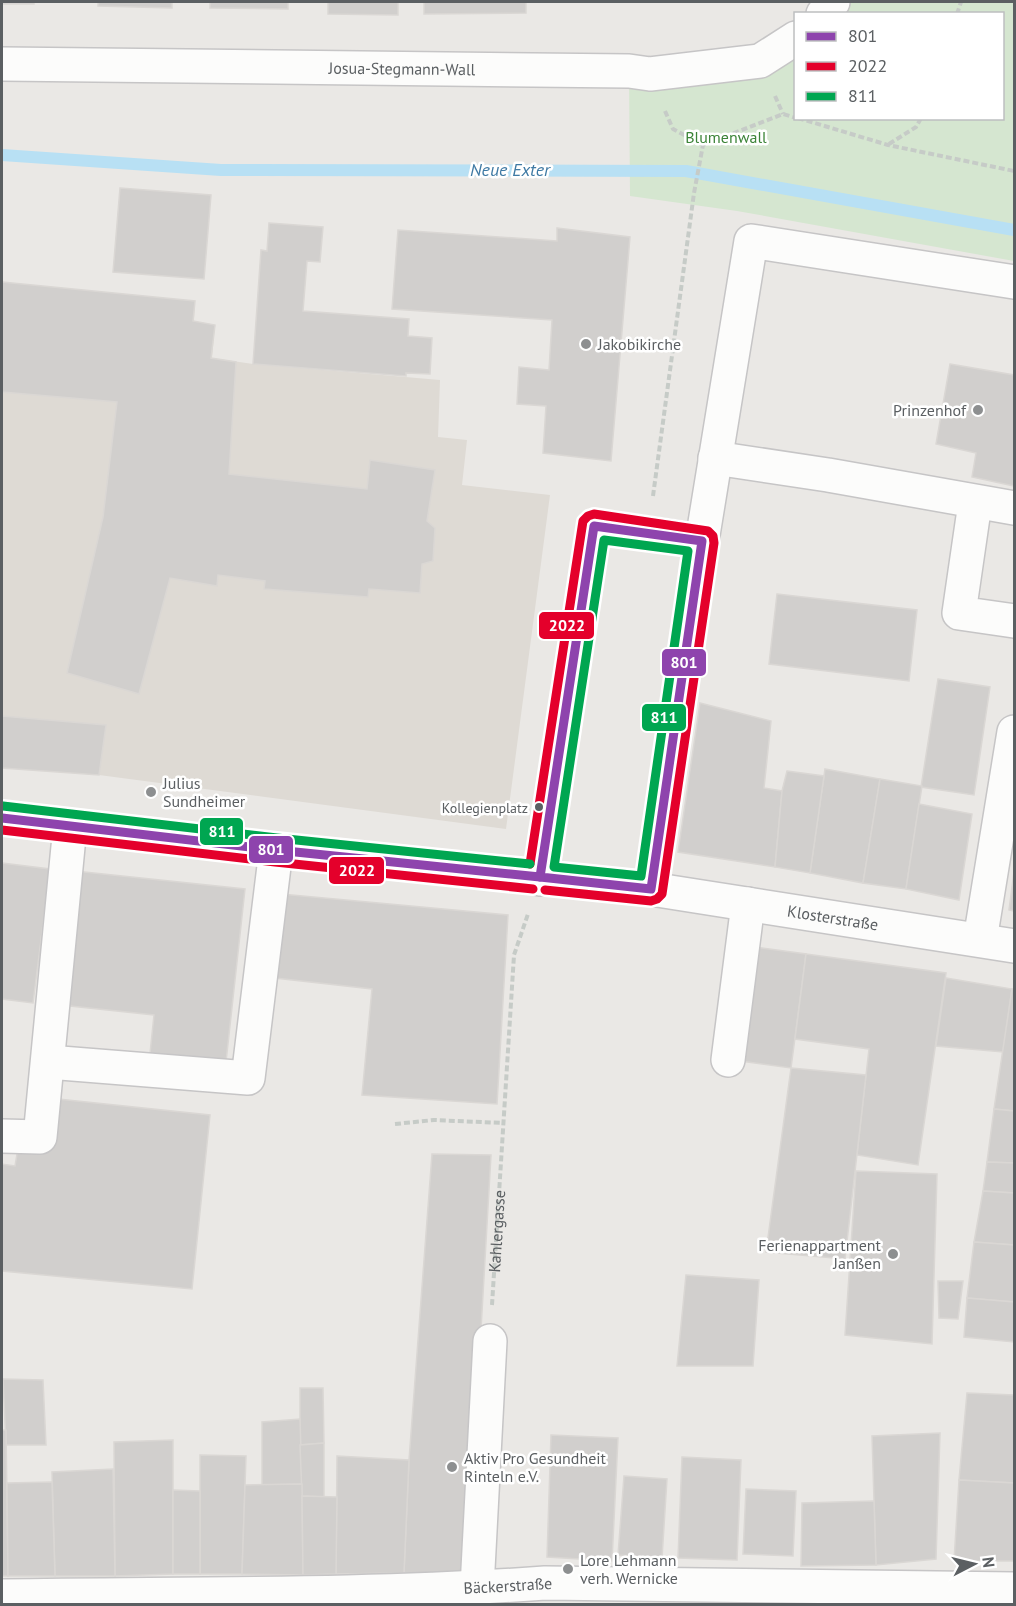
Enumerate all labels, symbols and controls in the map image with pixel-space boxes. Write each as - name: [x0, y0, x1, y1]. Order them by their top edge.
- legend: [794, 12, 1004, 120]
- text: 801: [848, 24, 877, 47]
- text: 2022: [848, 54, 887, 77]
- street label: Josua-Stegmann-Wall: [327, 58, 476, 79]
- text: 811: [848, 84, 877, 107]
- park label: Blumenwall: [685, 127, 767, 147]
- water label: Neue Exter: [470, 158, 551, 181]
- place label: Jakobikirche: [597, 334, 681, 354]
- marker: Jakobikirche: [579, 337, 593, 351]
- place label: Prinzenhof: [893, 400, 967, 420]
- marker: Prinzenhof: [971, 403, 985, 417]
- line badge: 2022: [538, 611, 595, 640]
- text: 2022: [549, 615, 585, 635]
- line badge: 801: [661, 648, 707, 677]
- text: 801: [670, 652, 698, 672]
- line badge: 811: [641, 703, 687, 732]
- text: 811: [650, 707, 678, 727]
- place label: Julius Sundheimer: [162, 773, 246, 811]
- marker: Julius Sundheimer: [144, 785, 158, 799]
- place label: Kollegienplatz: [442, 799, 528, 817]
- marker: Kollegienplatz: [533, 801, 545, 813]
- line badge: 811: [199, 817, 244, 846]
- text: 811: [208, 821, 236, 841]
- line badge: 801: [248, 835, 294, 864]
- text: 801: [257, 839, 285, 859]
- line badge: 2022: [328, 856, 385, 885]
- text: 2022: [339, 860, 375, 880]
- street label: Klosterstraße: [786, 901, 880, 935]
- street label: Kahlergasse: [484, 1189, 509, 1273]
- place label: Ferienappartment Janßen: [758, 1235, 882, 1273]
- marker: Ferienappartment Janßen: [886, 1247, 900, 1261]
- place label: Aktiv Pro Gesundheit Rinteln e.V.: [464, 1448, 607, 1486]
- marker: Aktiv Pro Gesundheit Rinteln e.V.: [445, 1460, 459, 1474]
- north arrow: [944, 1534, 1004, 1594]
- place label: Lore Lehmann verh. Wernicke: [580, 1550, 678, 1588]
- text: N: [978, 1556, 999, 1569]
- marker: Lore Lehmann verh. Wernicke: [561, 1562, 575, 1576]
- street label: Bäckerstraße: [463, 1573, 552, 1598]

